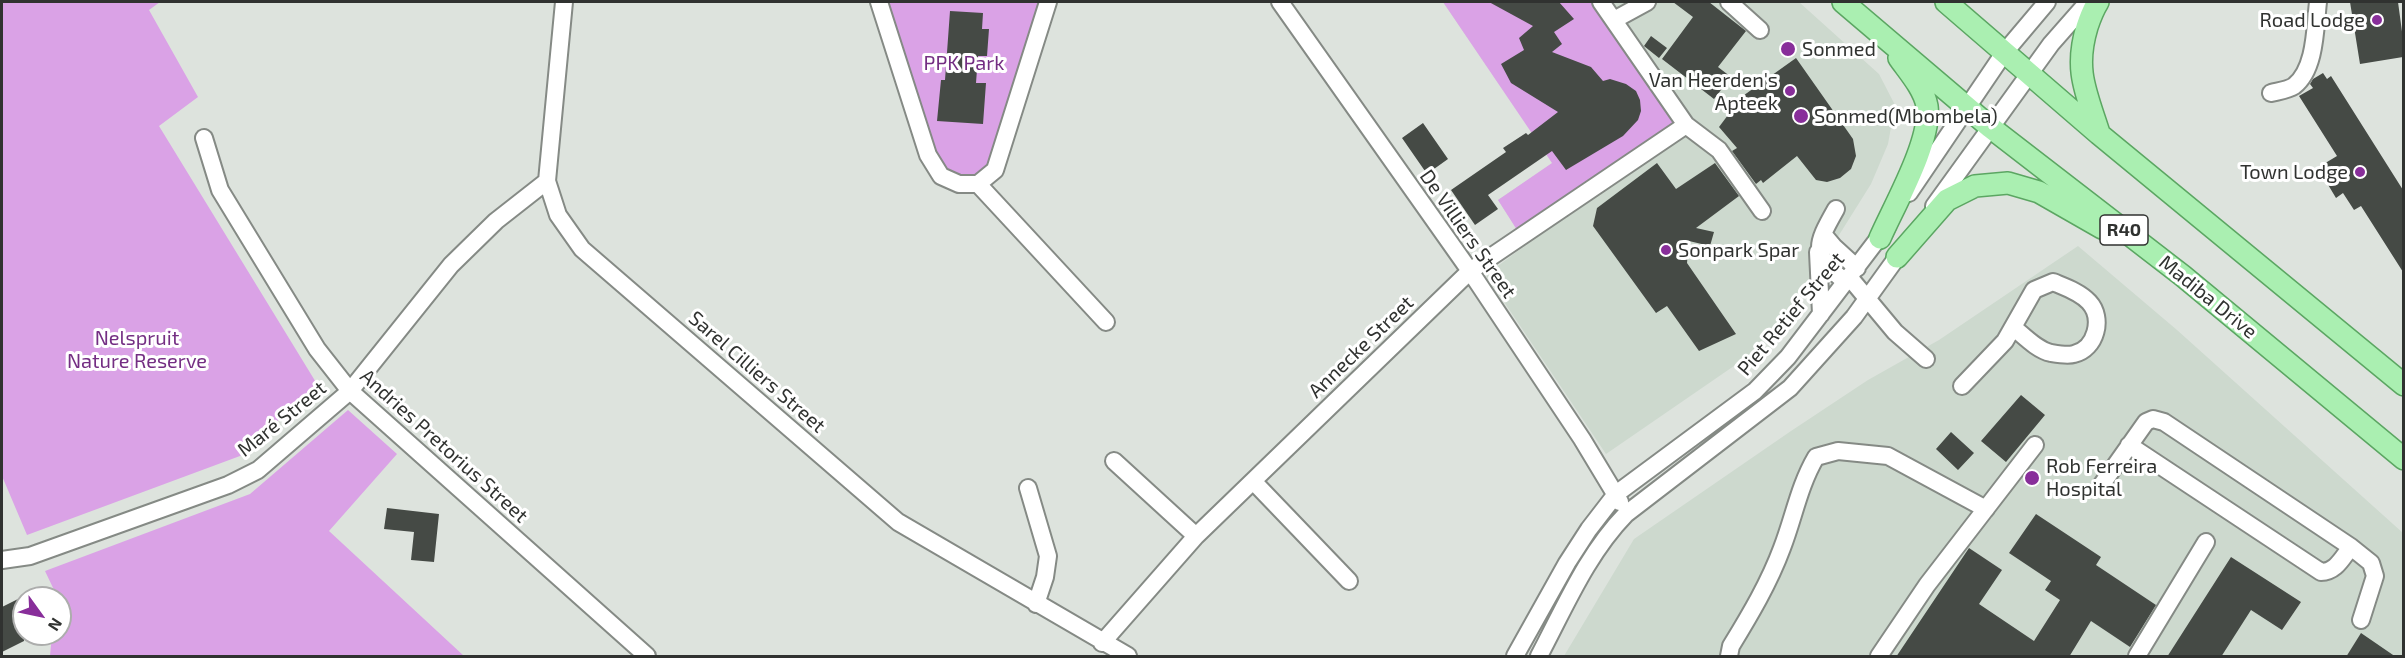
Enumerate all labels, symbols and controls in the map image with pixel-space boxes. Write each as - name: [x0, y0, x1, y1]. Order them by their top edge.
- place label: Road Lodge: [2260, 8, 2365, 32]
- marker: Road Lodge: [2370, 13, 2384, 27]
- place label: Sonmed: [1802, 37, 1876, 61]
- marker: Sonmed: [1779, 40, 1797, 58]
- park label: PPK Park: [924, 51, 1004, 75]
- place label: Van Heerden's Apteek: [1649, 68, 1778, 115]
- marker: Van Heerden's Apteek: [1783, 84, 1797, 98]
- place label: Sonmed(Mbombela): [1814, 104, 1998, 128]
- marker: Sonmed(Mbombela): [1792, 107, 1810, 125]
- place label: Town Lodge: [2240, 160, 2348, 184]
- street label: De Villiers Street: [1415, 165, 1521, 303]
- marker: Town Lodge: [2353, 165, 2367, 179]
- road number: R40: [2100, 215, 2148, 245]
- place label: Sonpark Spar: [1678, 238, 1799, 262]
- marker: Sonpark Spar: [1659, 243, 1673, 257]
- street label: Piet Retief Street: [1732, 247, 1850, 381]
- street label: Madiba Drive: [2154, 250, 2262, 344]
- street label: Annecke Street: [1303, 291, 1419, 403]
- street label: Sarel Cilliers Street: [684, 306, 830, 438]
- park label: Nelspruit Nature Reserve: [67, 326, 207, 373]
- street label: Andries Pretorius Street: [355, 364, 533, 528]
- street label: Maré Street: [233, 376, 331, 462]
- place label: Rob Ferreira Hospital: [2046, 454, 2157, 501]
- marker: Rob Ferreira Hospital: [2023, 469, 2041, 487]
- north arrow: [12, 586, 72, 646]
- text: N: [45, 615, 67, 635]

